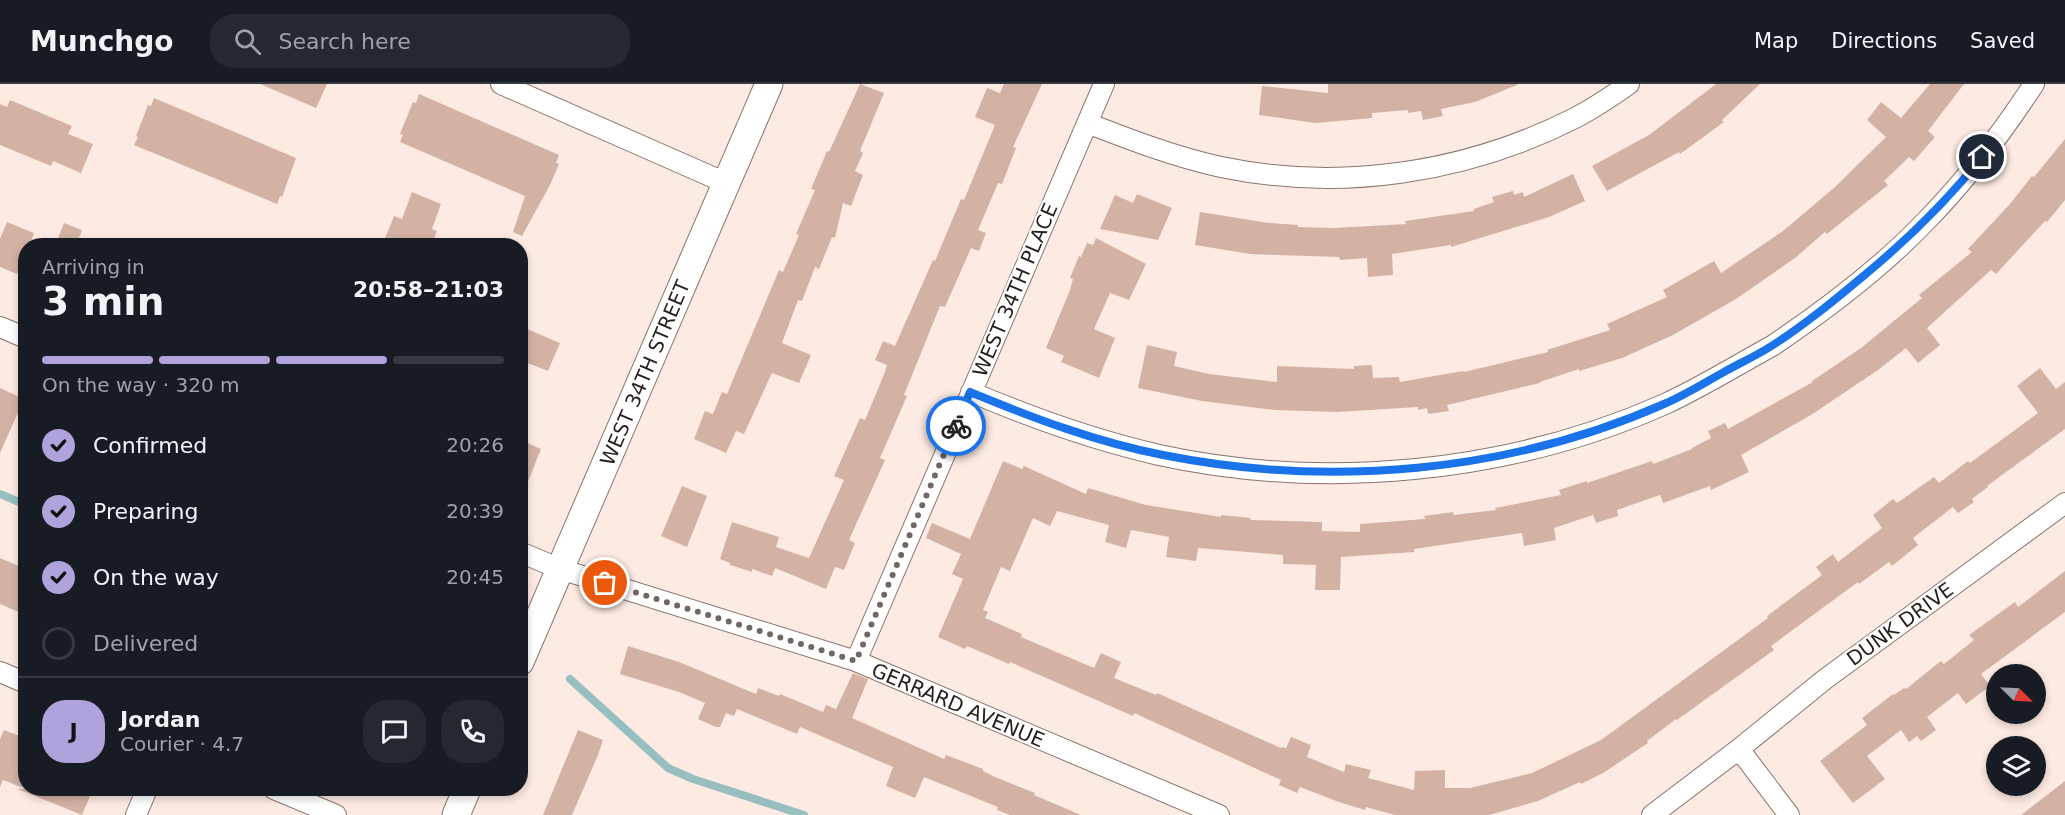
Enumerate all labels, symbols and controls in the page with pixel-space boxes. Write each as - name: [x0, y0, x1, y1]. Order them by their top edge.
- search box: [210, 14, 630, 68]
- text: Munchgo: [30, 25, 174, 58]
- icon: search: [231, 25, 264, 58]
- text: Search here: [279, 29, 411, 54]
- text: Map: [1754, 29, 1798, 53]
- text: Directions: [1831, 29, 1937, 53]
- text: Saved: [1970, 29, 2035, 53]
- pin: [1956, 131, 2007, 182]
- icon: home: [1965, 140, 1998, 173]
- street label: WEST 34TH PLACE: [968, 200, 1062, 380]
- text: Arriving in: [42, 255, 145, 279]
- street label: WEST 34TH STREET: [595, 276, 695, 469]
- text: 20:58–21:03: [353, 277, 504, 302]
- text: 3 min: [42, 279, 164, 324]
- text: On the way · 320 m: [42, 373, 240, 397]
- courier: [926, 396, 986, 456]
- icon: bike: [940, 410, 973, 443]
- icon: check: [42, 429, 75, 462]
- text: Confirmed: [93, 433, 207, 458]
- text: 20:26: [446, 433, 504, 457]
- icon: check: [42, 495, 75, 528]
- text: Preparing: [93, 499, 199, 524]
- text: 20:39: [446, 499, 504, 523]
- pin: [579, 557, 630, 608]
- icon: check: [42, 561, 75, 594]
- text: On the way: [93, 565, 219, 590]
- text: 20:45: [446, 565, 504, 589]
- icon: bag: [588, 566, 621, 599]
- street label: DUNK DRIVE: [1842, 577, 1958, 671]
- text: Delivered: [93, 631, 198, 656]
- street label: GERRARD AVENUE: [868, 658, 1048, 752]
- north arrow: [1986, 664, 2046, 724]
- map controls: [1986, 664, 2046, 796]
- button: chat: [363, 700, 426, 763]
- button: phone: [441, 700, 504, 763]
- text: Jordan: [120, 707, 200, 732]
- text: J: [69, 719, 78, 744]
- text: Courier · 4.7: [120, 732, 244, 756]
- button: layers: [1986, 736, 2046, 796]

